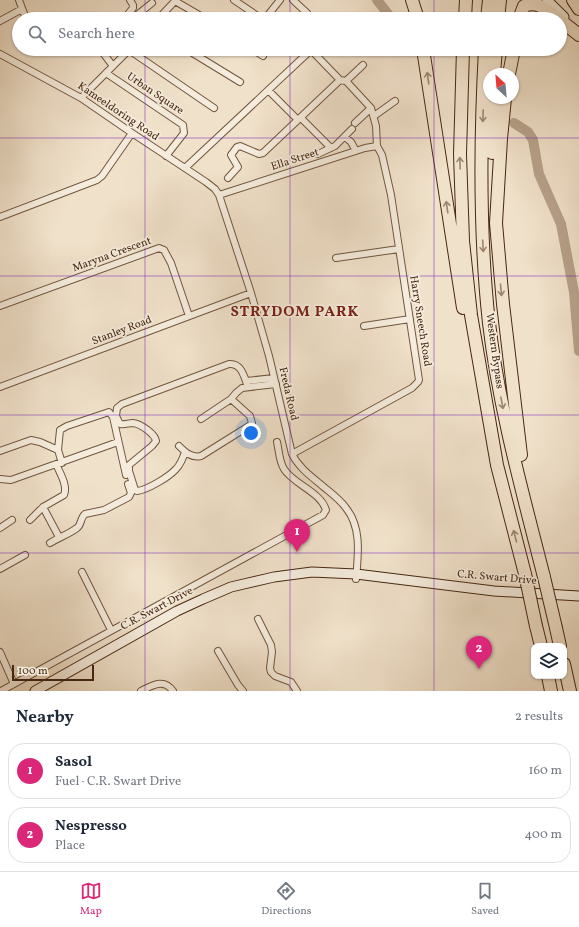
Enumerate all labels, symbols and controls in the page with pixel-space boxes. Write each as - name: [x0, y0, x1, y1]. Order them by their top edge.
- search box: [12, 12, 567, 56]
- icon: search: [26, 23, 48, 45]
- text: Search here: [58, 24, 135, 45]
- north arrow: [483, 68, 519, 104]
- street label: Urban Square: [123, 69, 187, 119]
- one-way arrow: [423, 72, 431, 85]
- street label: Kameeldoring Road: [74, 79, 162, 145]
- one-way arrow: [479, 109, 487, 122]
- street label: Ella Street: [269, 145, 321, 175]
- one-way arrow: [456, 157, 464, 170]
- one-way arrow: [443, 201, 451, 214]
- street label: Maryna Crescent: [71, 234, 154, 276]
- one-way arrow: [480, 239, 487, 252]
- street label: Harry Sneech Road: [405, 274, 435, 368]
- one-way arrow: [498, 283, 505, 296]
- district label: STRYDOM PARK: [231, 302, 359, 323]
- street label: Western Bypass: [481, 312, 507, 390]
- street label: Stanley Road: [90, 313, 154, 349]
- street label: Freda Road: [275, 366, 301, 422]
- one-way arrow: [499, 396, 507, 409]
- your location: [241, 423, 261, 443]
- pin: 1: [284, 519, 310, 552]
- one-way arrow: [511, 530, 518, 543]
- street label: C.R. Swart Drive: [457, 567, 537, 589]
- street label: C.R. Swart Drive: [118, 584, 196, 634]
- pin: 2: [466, 636, 492, 669]
- map controls: [531, 643, 567, 679]
- button: layers: [531, 643, 567, 679]
- scale bar: [12, 663, 94, 682]
- text: 100 m: [18, 664, 48, 679]
- text: Nearby: [16, 706, 74, 729]
- text: 2 results: [515, 708, 563, 726]
- text: Sasol: [55, 752, 92, 773]
- text: 1: [27, 762, 33, 780]
- text: 160 m: [528, 762, 562, 780]
- text: Fuel · C.R. Swart Drive: [55, 773, 181, 791]
- text: Nespresso: [55, 816, 127, 837]
- text: 2: [27, 826, 33, 844]
- text: 400 m: [525, 826, 562, 844]
- text: Place: [55, 837, 85, 855]
- tab: Map: [80, 880, 102, 919]
- tab: Directions: [261, 880, 312, 919]
- tab: Saved: [471, 880, 499, 919]

